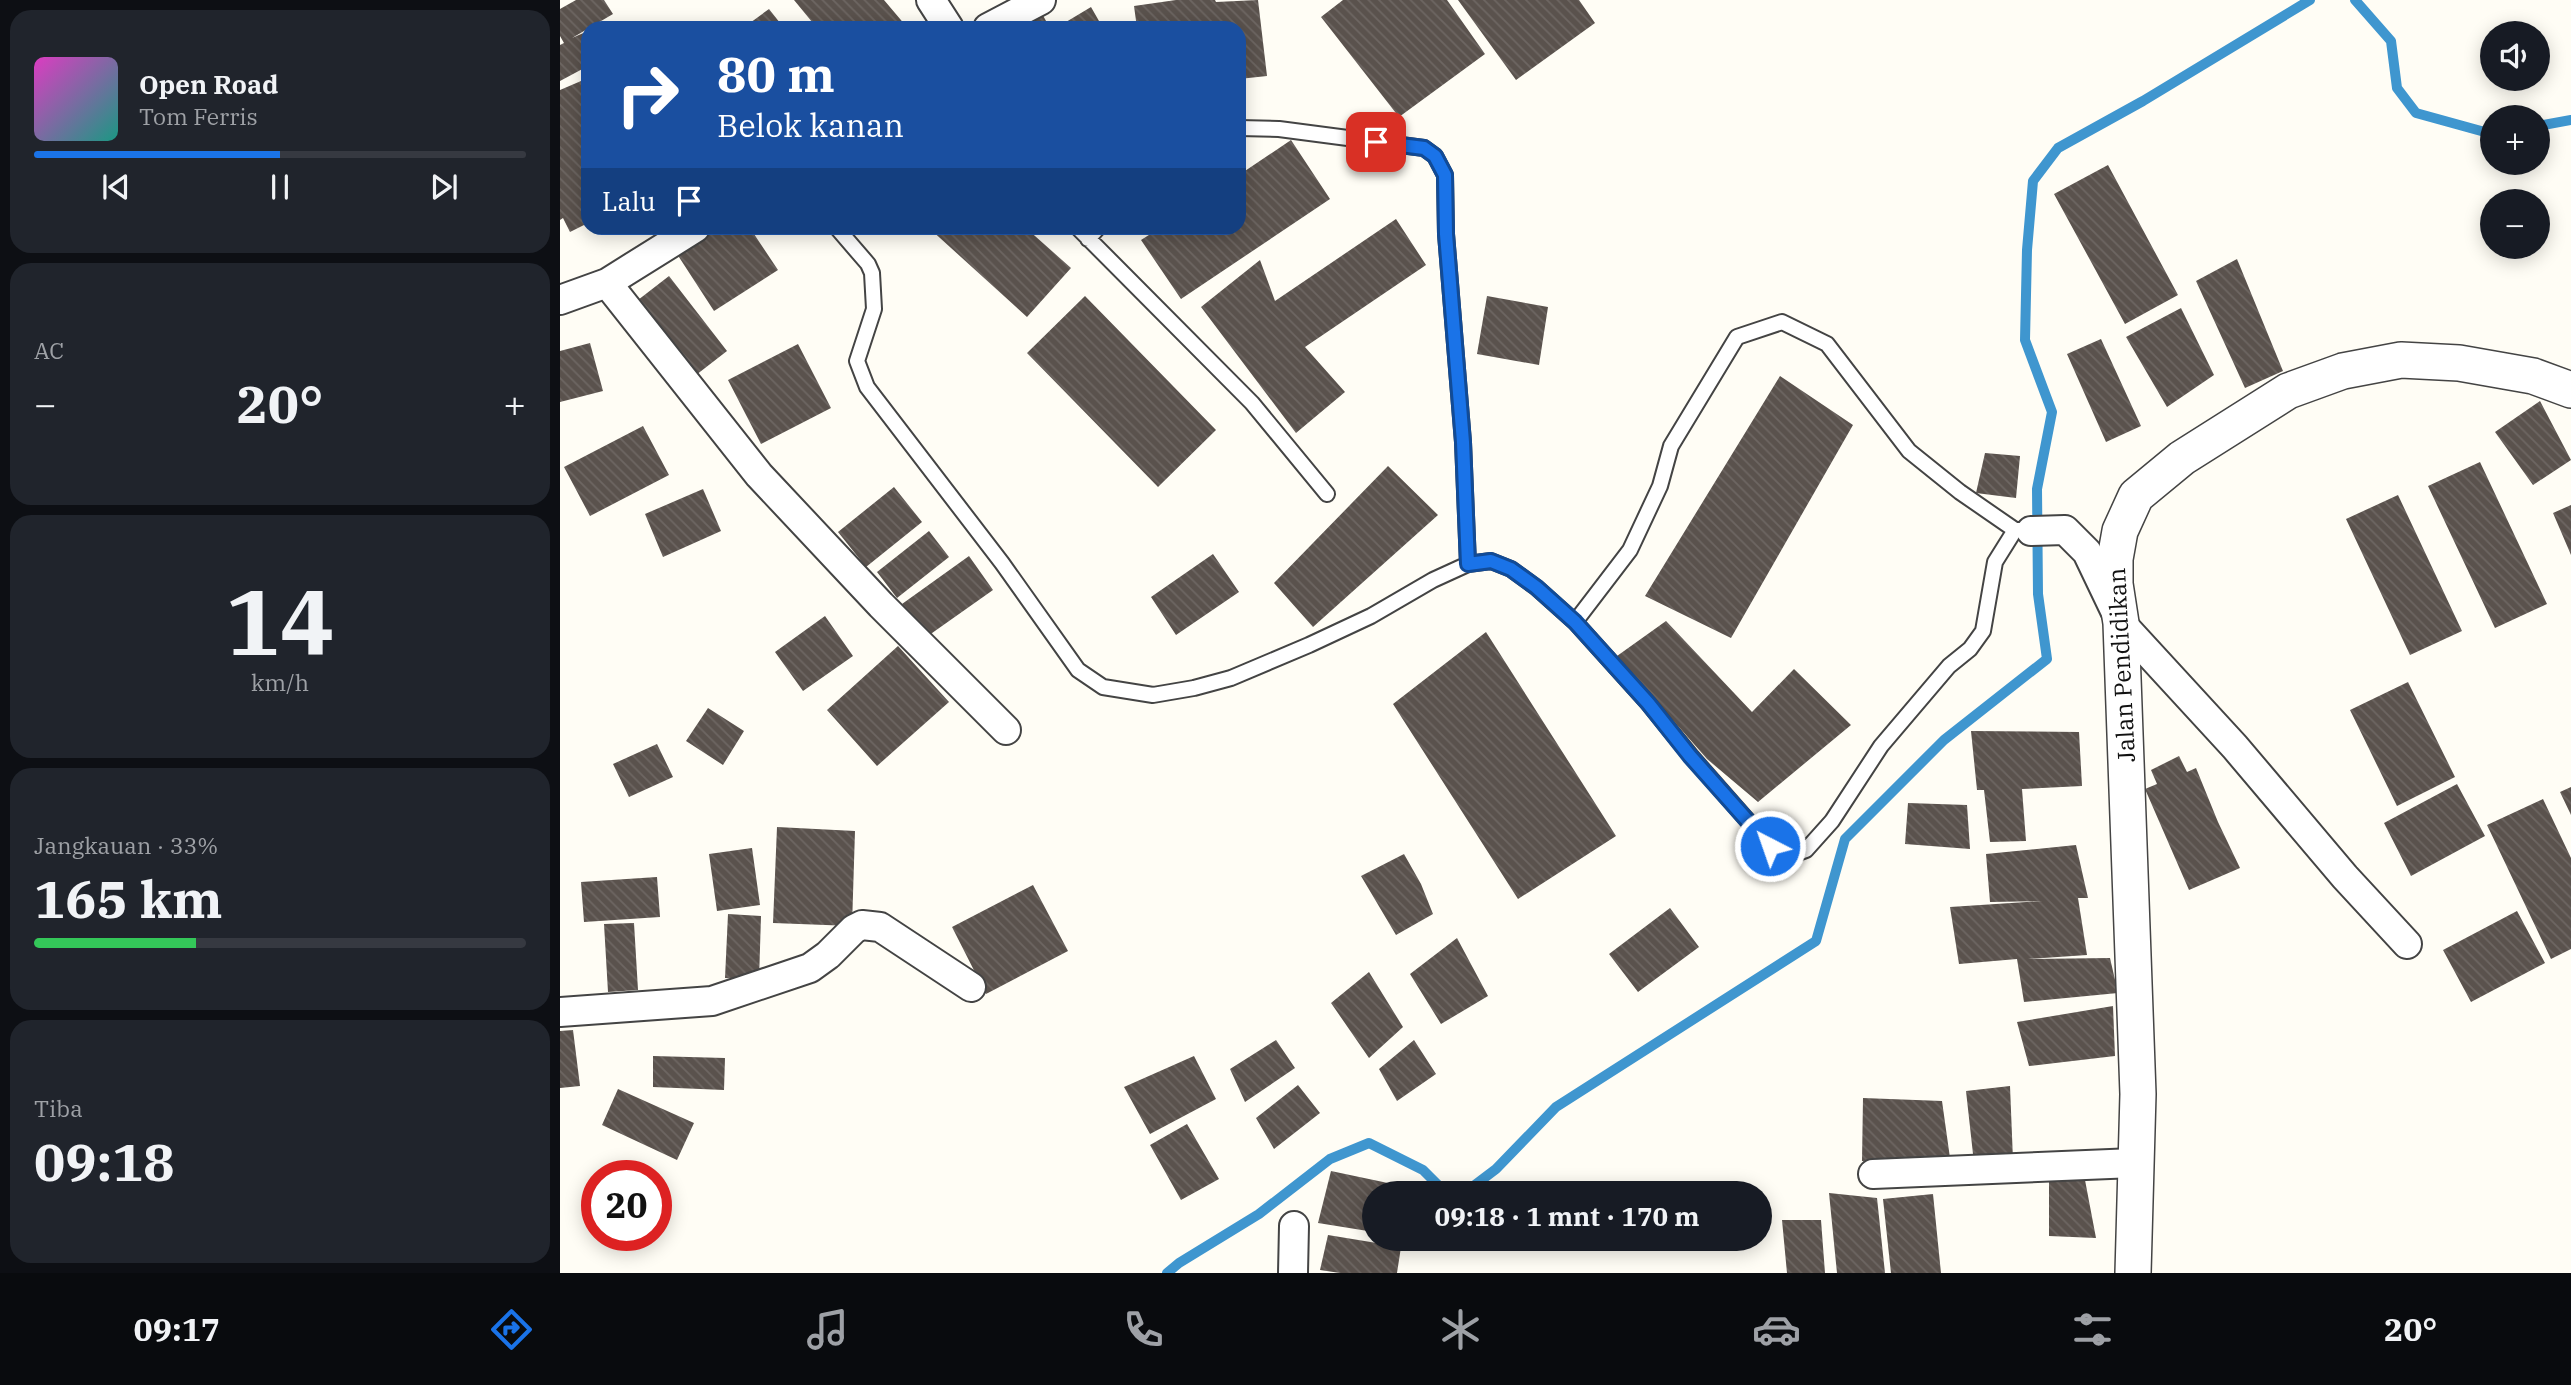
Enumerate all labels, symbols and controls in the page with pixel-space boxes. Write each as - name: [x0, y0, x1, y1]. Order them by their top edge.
- map controls: [2480, 21, 2550, 259]
- button: sound: [2480, 21, 2550, 91]
- text: 80 m: [717, 42, 835, 105]
- icon: right: [602, 49, 693, 140]
- text: Open Road: [139, 67, 278, 101]
- text: Tom Ferris: [139, 101, 258, 131]
- text: Belok kanan: [717, 104, 904, 146]
- button: +: [2480, 105, 2550, 175]
- pin: [1346, 112, 1406, 172]
- icon: arrive: [1357, 123, 1395, 161]
- icon: previous: [97, 168, 135, 206]
- icon: pause: [261, 168, 299, 206]
- icon: next: [425, 168, 463, 206]
- icon: arrive: [670, 182, 708, 220]
- text: Lalu: [602, 184, 656, 218]
- button: −: [2480, 189, 2550, 259]
- text: AC: [34, 335, 64, 365]
- text: 20°: [237, 370, 323, 437]
- text: −: [34, 379, 57, 428]
- text: +: [503, 379, 526, 428]
- text: 14: [225, 562, 335, 680]
- street label: Jalan Pendidikan: [2100, 567, 2142, 763]
- text: km/h: [251, 667, 309, 697]
- position arrow: [1733, 809, 1807, 883]
- text: Jangkauan · 33%: [34, 830, 218, 860]
- text: 165 km: [34, 865, 223, 932]
- text: Tiba: [34, 1093, 83, 1123]
- text: 09:18: [34, 1128, 175, 1195]
- speed limit sign: 20: [581, 1160, 672, 1251]
- text: 09:18 · 1 mnt · 170 m: [1435, 1199, 1699, 1233]
- icon: directions: [487, 1305, 536, 1354]
- icon: music: [803, 1305, 852, 1354]
- icon: phone: [1119, 1305, 1168, 1354]
- icon: climate: [1436, 1305, 1485, 1354]
- icon: car: [1752, 1305, 1801, 1354]
- icon: filters: [2068, 1305, 2117, 1354]
- text: 09:17: [134, 1308, 220, 1350]
- text: 20°: [2384, 1308, 2437, 1350]

